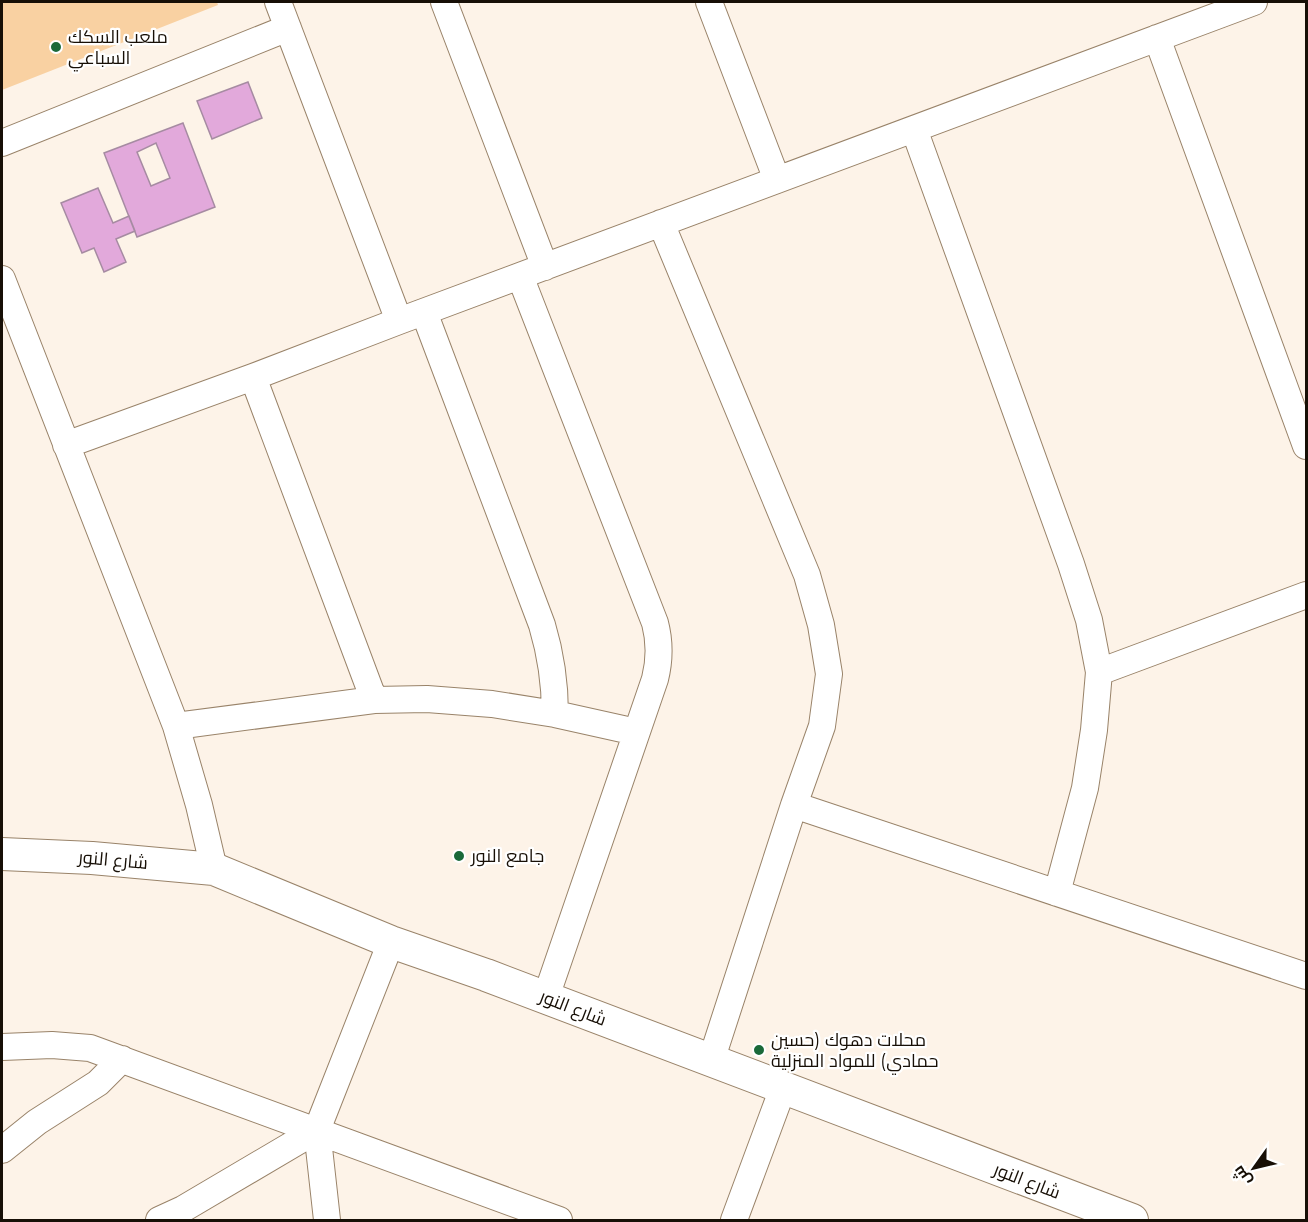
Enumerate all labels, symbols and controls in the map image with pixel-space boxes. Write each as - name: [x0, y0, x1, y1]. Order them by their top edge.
- place label: ملعب السكك السباعي: [68, 26, 168, 72]
- marker: ملعب السكك السباعي: [49, 40, 63, 54]
- place label: جامع النور: [470, 845, 544, 868]
- street label: شارع النور: [76, 846, 149, 875]
- marker: جامع النور: [452, 849, 466, 863]
- street label: شارع النور: [535, 985, 610, 1032]
- place label: محلات دهوك (حسين حمادي) للمواد المنزلية: [771, 1029, 938, 1075]
- marker: محلات دهوك (حسين حمادي) للمواد المنزلية: [752, 1043, 766, 1057]
- north arrow: [1224, 1138, 1284, 1198]
- street label: شارع النور: [989, 1158, 1064, 1205]
- text: ش: [1228, 1162, 1256, 1190]

